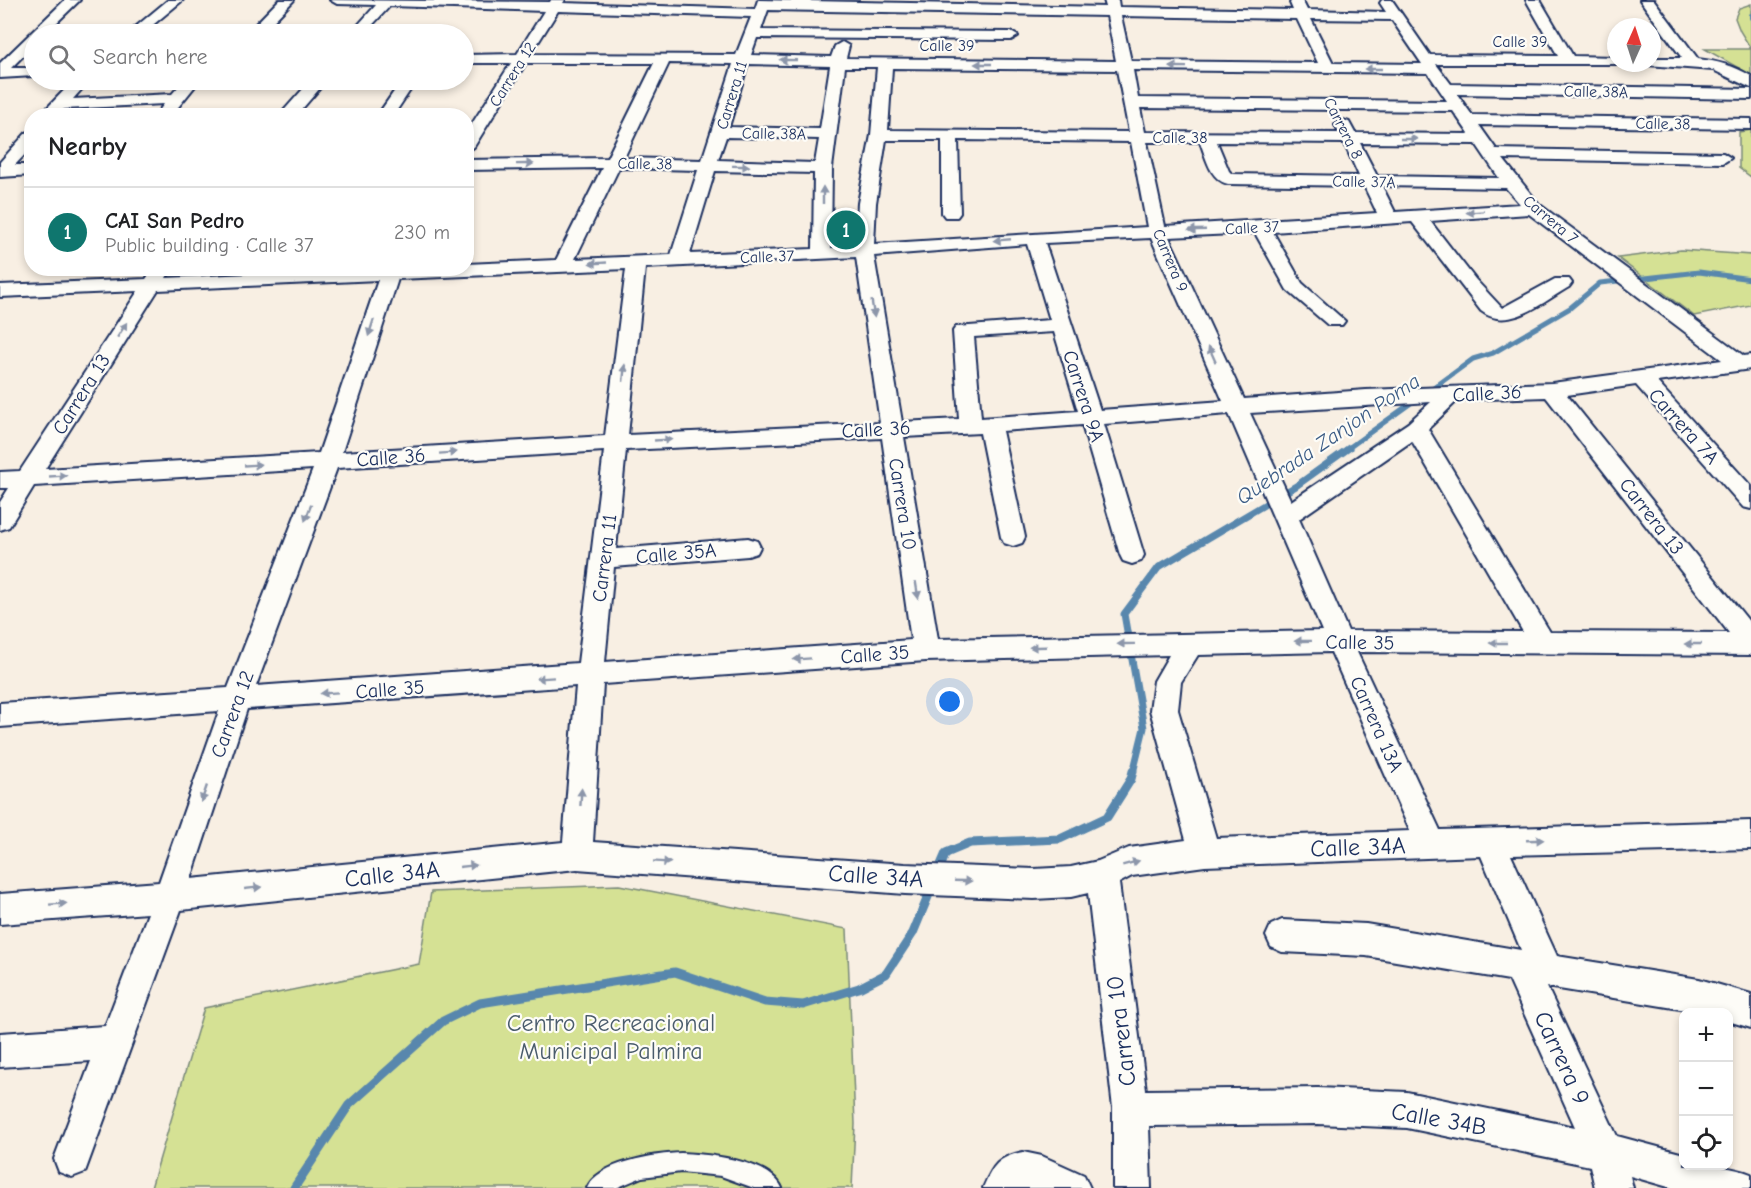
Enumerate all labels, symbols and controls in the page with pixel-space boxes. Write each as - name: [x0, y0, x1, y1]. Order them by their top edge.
- north arrow: [1607, 18, 1661, 72]
- search box: [24, 24, 474, 90]
- street label: Calle 39: [1492, 33, 1548, 51]
- street label: Calle 39: [919, 37, 975, 55]
- street label: Carrera 12: [486, 39, 540, 110]
- icon: search: [45, 41, 78, 74]
- text: Search here: [93, 44, 208, 70]
- one-way arrow: [779, 55, 798, 65]
- street label: Carrera 11: [713, 59, 751, 132]
- one-way arrow: [973, 59, 992, 69]
- one-way arrow: [1168, 62, 1187, 72]
- one-way arrow: [1363, 64, 1382, 74]
- street label: Calle 38A: [1564, 82, 1628, 102]
- street label: Carrera 8: [1320, 95, 1366, 162]
- street label: Calle 38: [1635, 115, 1691, 133]
- street label: Calle 38A: [742, 124, 806, 144]
- street label: Calle 38: [1153, 129, 1207, 147]
- text: Nearby: [48, 132, 127, 162]
- one-way arrow: [1400, 134, 1419, 144]
- street label: Calle 38: [617, 155, 673, 173]
- one-way arrow: [515, 159, 534, 169]
- one-way arrow: [731, 161, 750, 170]
- street label: Calle 37A: [1332, 172, 1396, 192]
- one-way arrow: [818, 186, 828, 205]
- street label: Carrera 7: [1519, 192, 1582, 248]
- text: CAI San Pedro: [105, 208, 244, 234]
- pin: 1: [826, 208, 866, 252]
- one-way arrow: [1466, 208, 1485, 217]
- street label: Calle 37: [1225, 218, 1280, 238]
- text: 1: [64, 221, 71, 244]
- text: 230 m: [394, 221, 450, 244]
- one-way arrow: [1187, 225, 1206, 234]
- street label: Carrera 9: [1149, 226, 1191, 295]
- text: Public building · Calle 37: [105, 234, 314, 257]
- one-way arrow: [992, 235, 1011, 245]
- street label: Calle 37: [740, 247, 795, 267]
- one-way arrow: [588, 259, 607, 268]
- one-way arrow: [869, 300, 878, 319]
- one-way arrow: [366, 319, 375, 337]
- one-way arrow: [116, 321, 127, 338]
- one-way arrow: [1208, 345, 1217, 362]
- street label: Carrera 9A: [1058, 347, 1109, 445]
- street label: Carrera 13: [48, 350, 115, 439]
- one-way arrow: [620, 364, 629, 383]
- water label: Quebrada Zanjon Poma: [1232, 369, 1424, 509]
- street label: Calle 36: [1452, 380, 1522, 407]
- street label: Carrera 7A: [1644, 384, 1724, 469]
- street label: Calle 36: [841, 416, 911, 443]
- one-way arrow: [654, 436, 673, 445]
- street label: Calle 36: [356, 444, 426, 471]
- one-way arrow: [438, 449, 457, 458]
- street label: Carrera 10: [884, 456, 921, 552]
- one-way arrow: [244, 461, 263, 470]
- one-way arrow: [49, 472, 68, 481]
- street label: Carrera 13: [1615, 473, 1689, 559]
- one-way arrow: [303, 504, 313, 522]
- street label: Carrera 11: [588, 513, 621, 603]
- street label: Calle 35A: [635, 538, 718, 568]
- one-way arrow: [912, 580, 921, 599]
- street label: Calle 35: [1325, 630, 1395, 655]
- one-way arrow: [1293, 637, 1312, 646]
- one-way arrow: [1488, 638, 1507, 648]
- one-way arrow: [1116, 639, 1135, 649]
- one-way arrow: [1683, 639, 1702, 649]
- street label: Calle 35: [840, 641, 910, 668]
- one-way arrow: [1029, 642, 1048, 651]
- one-way arrow: [792, 655, 811, 664]
- street label: Carrera 12: [206, 667, 259, 761]
- one-way arrow: [535, 673, 554, 683]
- street label: Carrera 13A: [1345, 673, 1408, 776]
- street label: Calle 35: [355, 676, 425, 703]
- your location: [935, 687, 964, 716]
- one-way arrow: [320, 688, 339, 698]
- one-way arrow: [199, 785, 209, 803]
- one-way arrow: [577, 788, 586, 807]
- street label: Calle 34A: [1310, 831, 1406, 863]
- one-way arrow: [1525, 836, 1544, 845]
- street label: Calle 34A: [343, 855, 441, 893]
- one-way arrow: [652, 857, 671, 866]
- one-way arrow: [1122, 858, 1140, 867]
- street label: Calle 34A: [827, 859, 925, 893]
- one-way arrow: [458, 861, 477, 871]
- one-way arrow: [954, 876, 973, 886]
- one-way arrow: [243, 883, 262, 893]
- one-way arrow: [49, 900, 68, 909]
- street label: Carrera 10: [1100, 974, 1142, 1088]
- street label: Carrera 9: [1528, 1007, 1596, 1109]
- map controls: [1679, 1008, 1733, 1170]
- button: +: [1679, 1008, 1733, 1062]
- park label: Centro Recreacional Municipal Palmira: [507, 1009, 715, 1065]
- button: −: [1679, 1062, 1733, 1116]
- street label: Calle 34B: [1389, 1097, 1489, 1141]
- button: locate: [1679, 1116, 1733, 1170]

